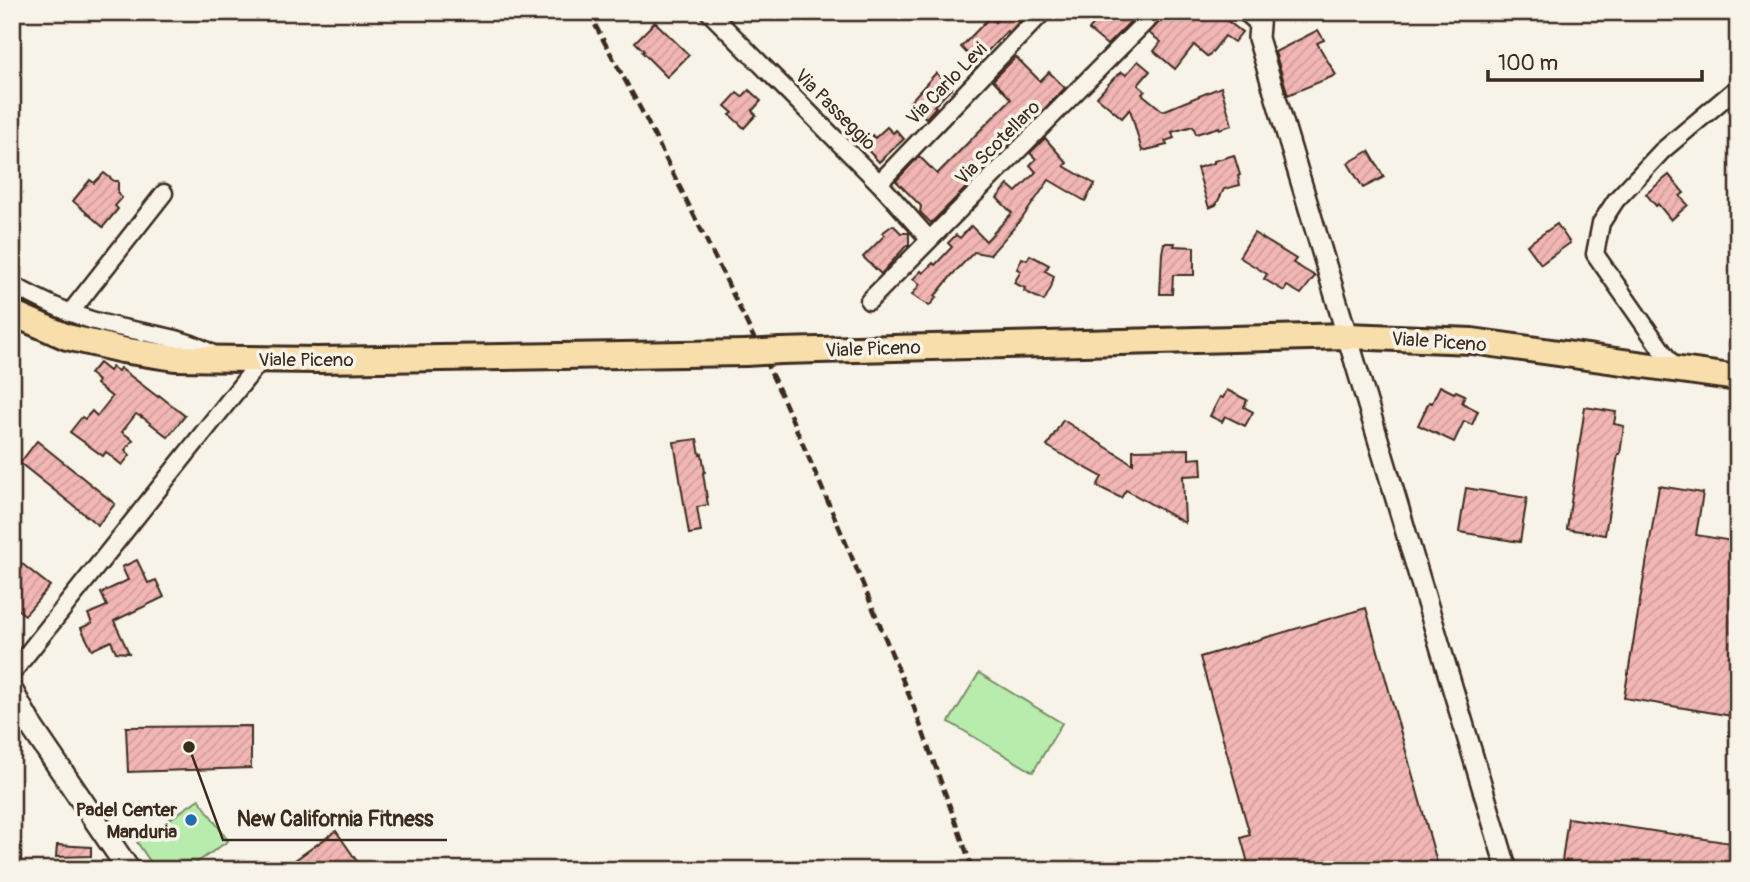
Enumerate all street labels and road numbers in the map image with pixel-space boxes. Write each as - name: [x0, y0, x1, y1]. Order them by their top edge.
- street label: Via Carlo Levi: [901, 37, 992, 130]
- street label: Via Passeggio: [790, 64, 881, 155]
- street label: Via Scotellaro: [950, 95, 1045, 190]
- street label: Viale Piceno: [1390, 327, 1487, 357]
- street label: Viale Piceno: [825, 335, 921, 363]
- street label: Viale Piceno: [258, 348, 354, 372]

